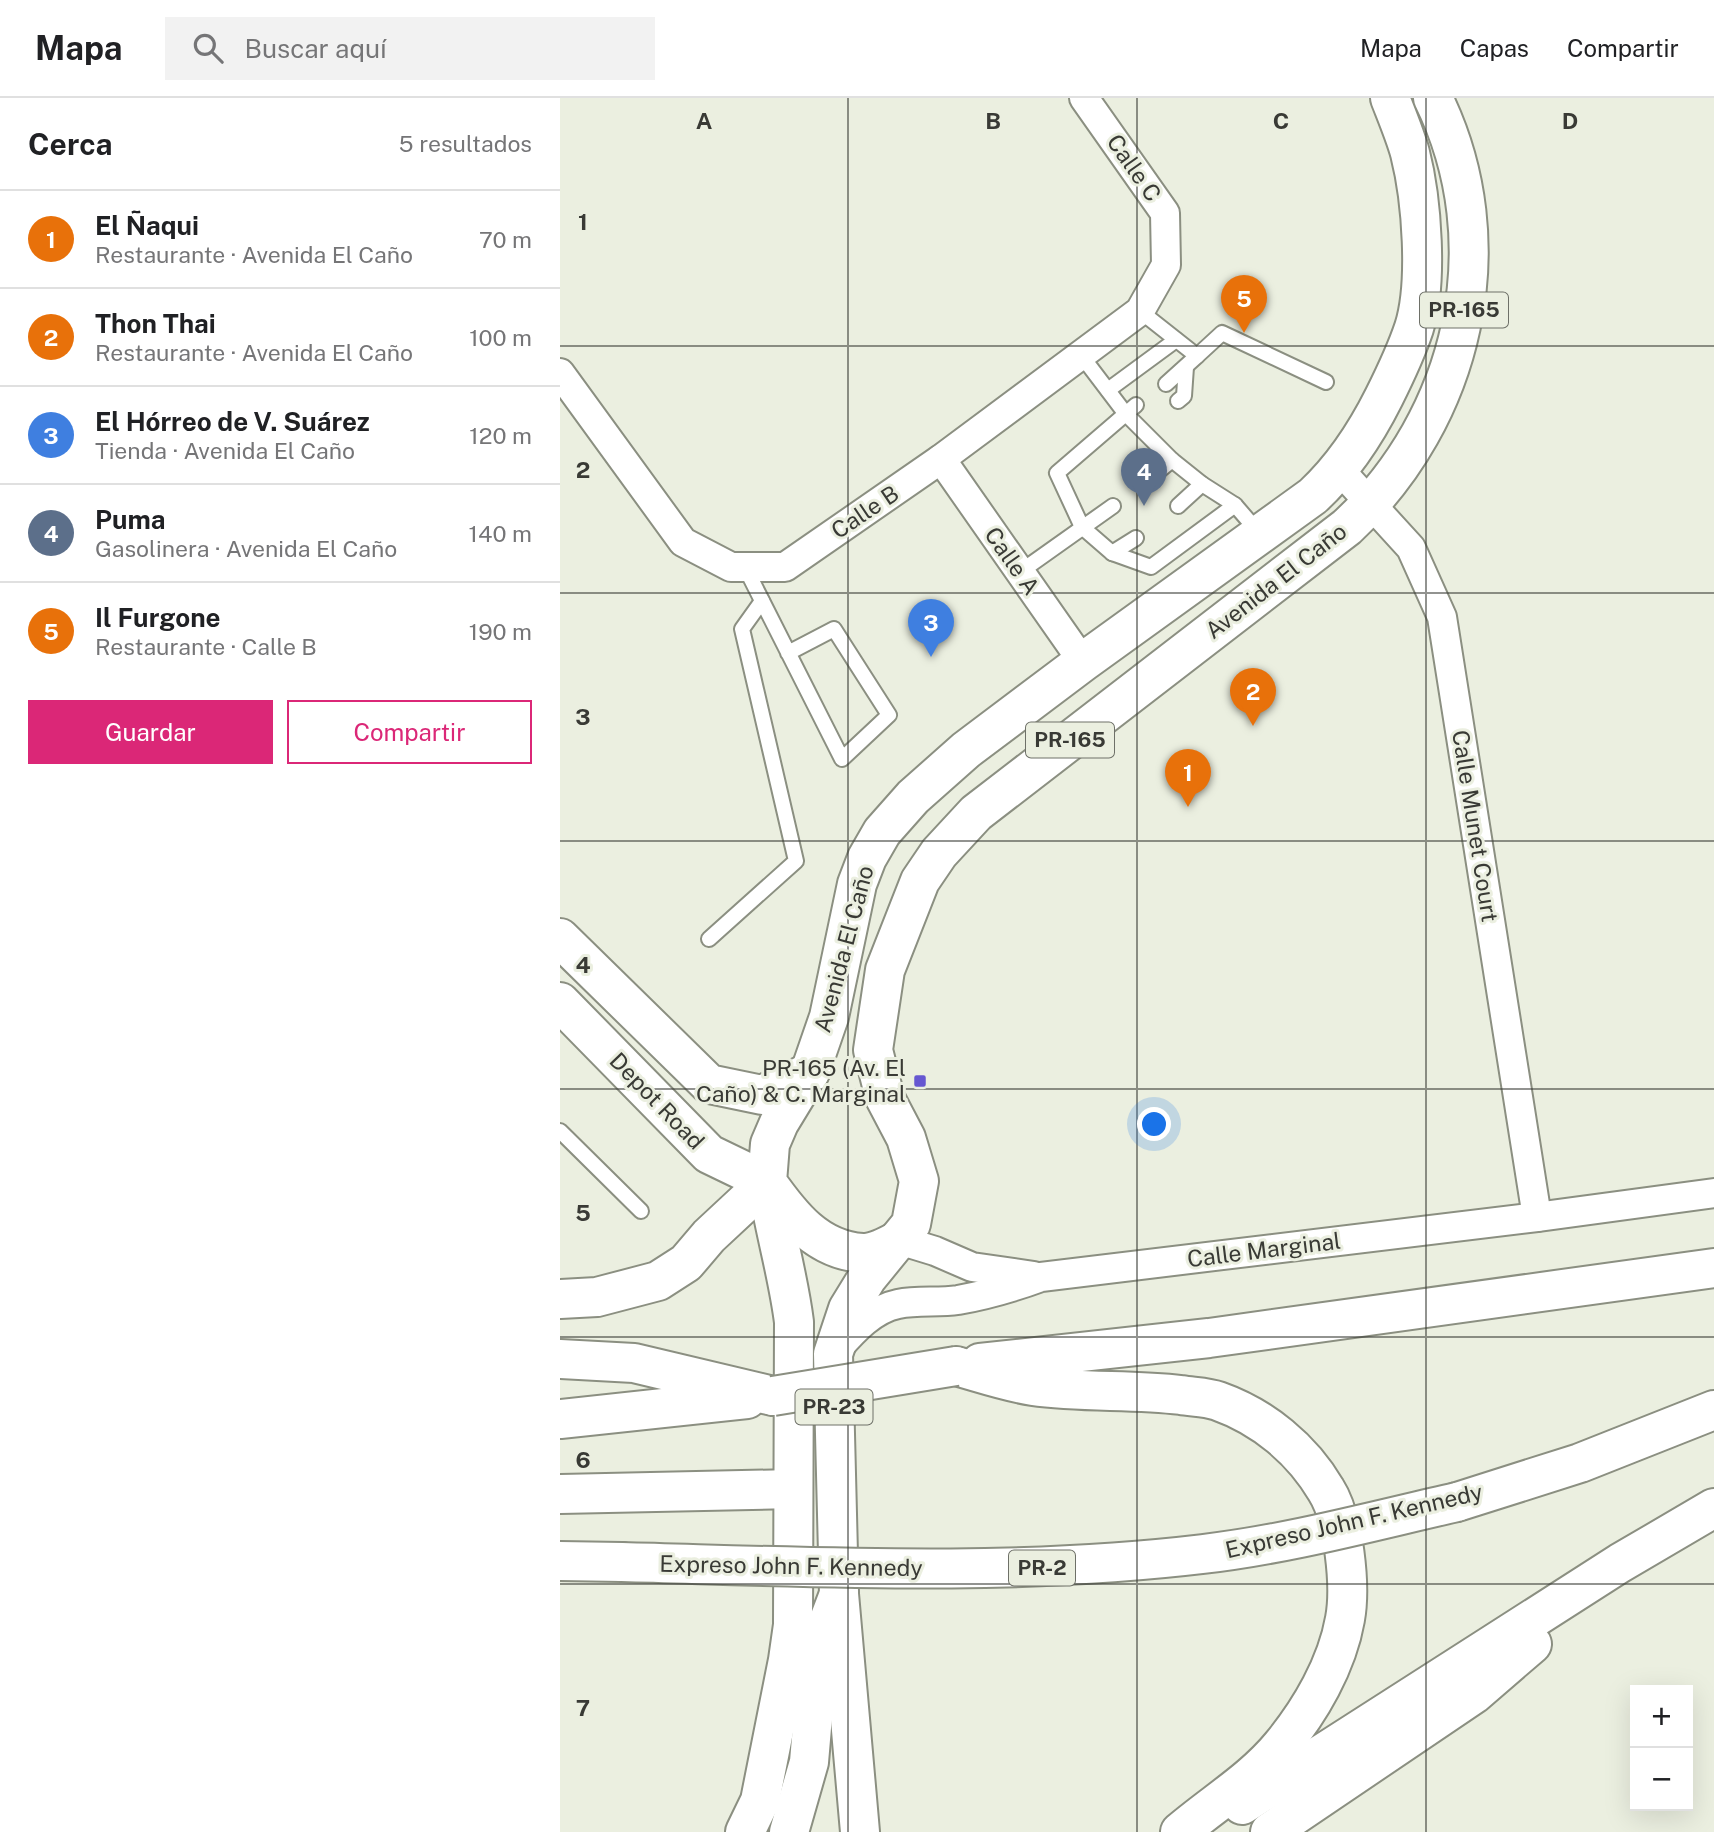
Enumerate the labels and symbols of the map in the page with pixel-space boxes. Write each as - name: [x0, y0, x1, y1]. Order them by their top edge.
- text: A: [696, 107, 713, 134]
- text: B: [985, 107, 1001, 134]
- text: C: [1273, 107, 1289, 134]
- text: D: [1562, 107, 1578, 134]
- street label: Calle C: [1102, 129, 1167, 206]
- text: 1: [578, 208, 588, 235]
- pin: 5: [1221, 275, 1267, 333]
- road number: PR-165: [1420, 292, 1508, 328]
- pin: 4: [1121, 448, 1167, 506]
- text: 2: [576, 456, 590, 483]
- street label: Calle B: [826, 479, 903, 544]
- street label: Avenida El Caño: [1200, 517, 1352, 644]
- street label: Calle A: [979, 522, 1045, 600]
- pin: 3: [908, 599, 954, 657]
- pin: 2: [1230, 668, 1276, 726]
- text: 3: [575, 703, 591, 730]
- road number: PR-165: [1026, 722, 1114, 758]
- street label: Calle Munet Court: [1447, 728, 1504, 924]
- pin: 1: [1165, 749, 1211, 807]
- street label: Avenida El Caño: [808, 863, 879, 1035]
- text: 4: [575, 951, 591, 978]
- street label: Depot Road: [605, 1047, 710, 1155]
- place label: PR-165 (Av. El Caño) & C. Marginal: [696, 1054, 906, 1107]
- marker: PR-165 (Av. El Caño) & C. Marginal: [912, 1073, 928, 1089]
- your location: [1137, 1107, 1171, 1141]
- text: 5: [575, 1199, 591, 1226]
- street label: Calle Marginal: [1186, 1227, 1342, 1272]
- road number: PR-23: [796, 1390, 872, 1424]
- text: 6: [575, 1446, 591, 1473]
- street label: Expreso John F. Kennedy: [1223, 1478, 1485, 1563]
- street label: Expreso John F. Kennedy: [659, 1550, 923, 1581]
- road number: PR-2: [1009, 1550, 1075, 1586]
- text: 7: [576, 1694, 590, 1721]

